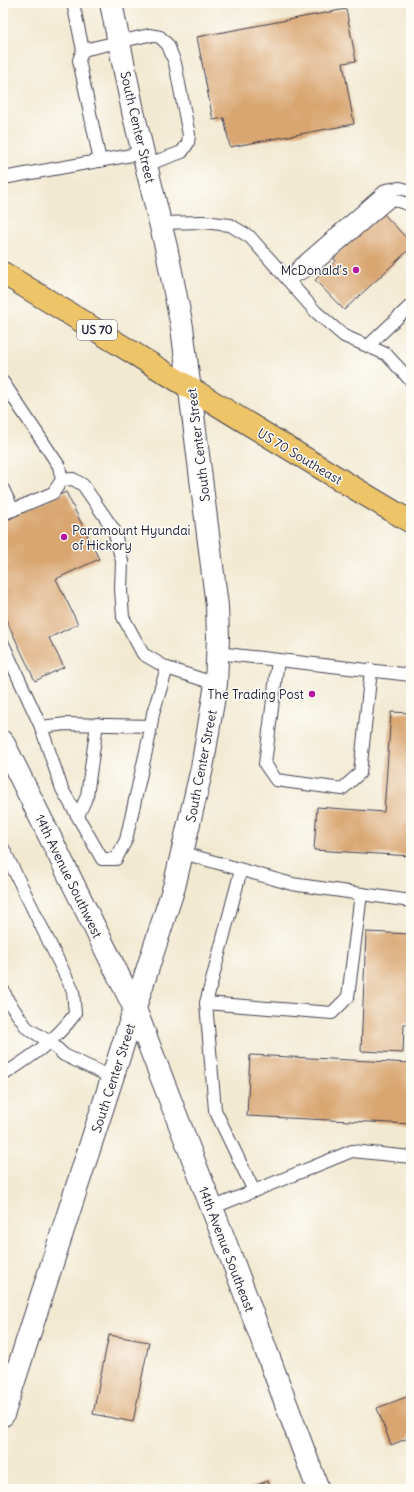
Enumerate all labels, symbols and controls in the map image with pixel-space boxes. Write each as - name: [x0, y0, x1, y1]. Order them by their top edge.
- street label: South Center Street: [116, 70, 159, 185]
- place label: McDonald's: [281, 262, 348, 279]
- marker: McDonald's: [351, 265, 361, 275]
- road number: US 70: [77, 320, 117, 340]
- street label: South Center Street: [183, 387, 214, 503]
- street label: US 70 Southeast: [254, 424, 346, 489]
- place label: Paramount Hyundai of Hickory: [72, 522, 191, 554]
- marker: Paramount Hyundai of Hickory: [59, 532, 69, 542]
- place label: The Trading Post: [208, 686, 305, 703]
- marker: The Trading Post: [307, 689, 317, 699]
- street label: South Center Street: [182, 708, 221, 824]
- street label: 14th Avenue Southwest: [31, 811, 106, 942]
- street label: South Center Street: [88, 1021, 139, 1135]
- street label: 14th Avenue Southeast: [195, 1184, 259, 1315]

